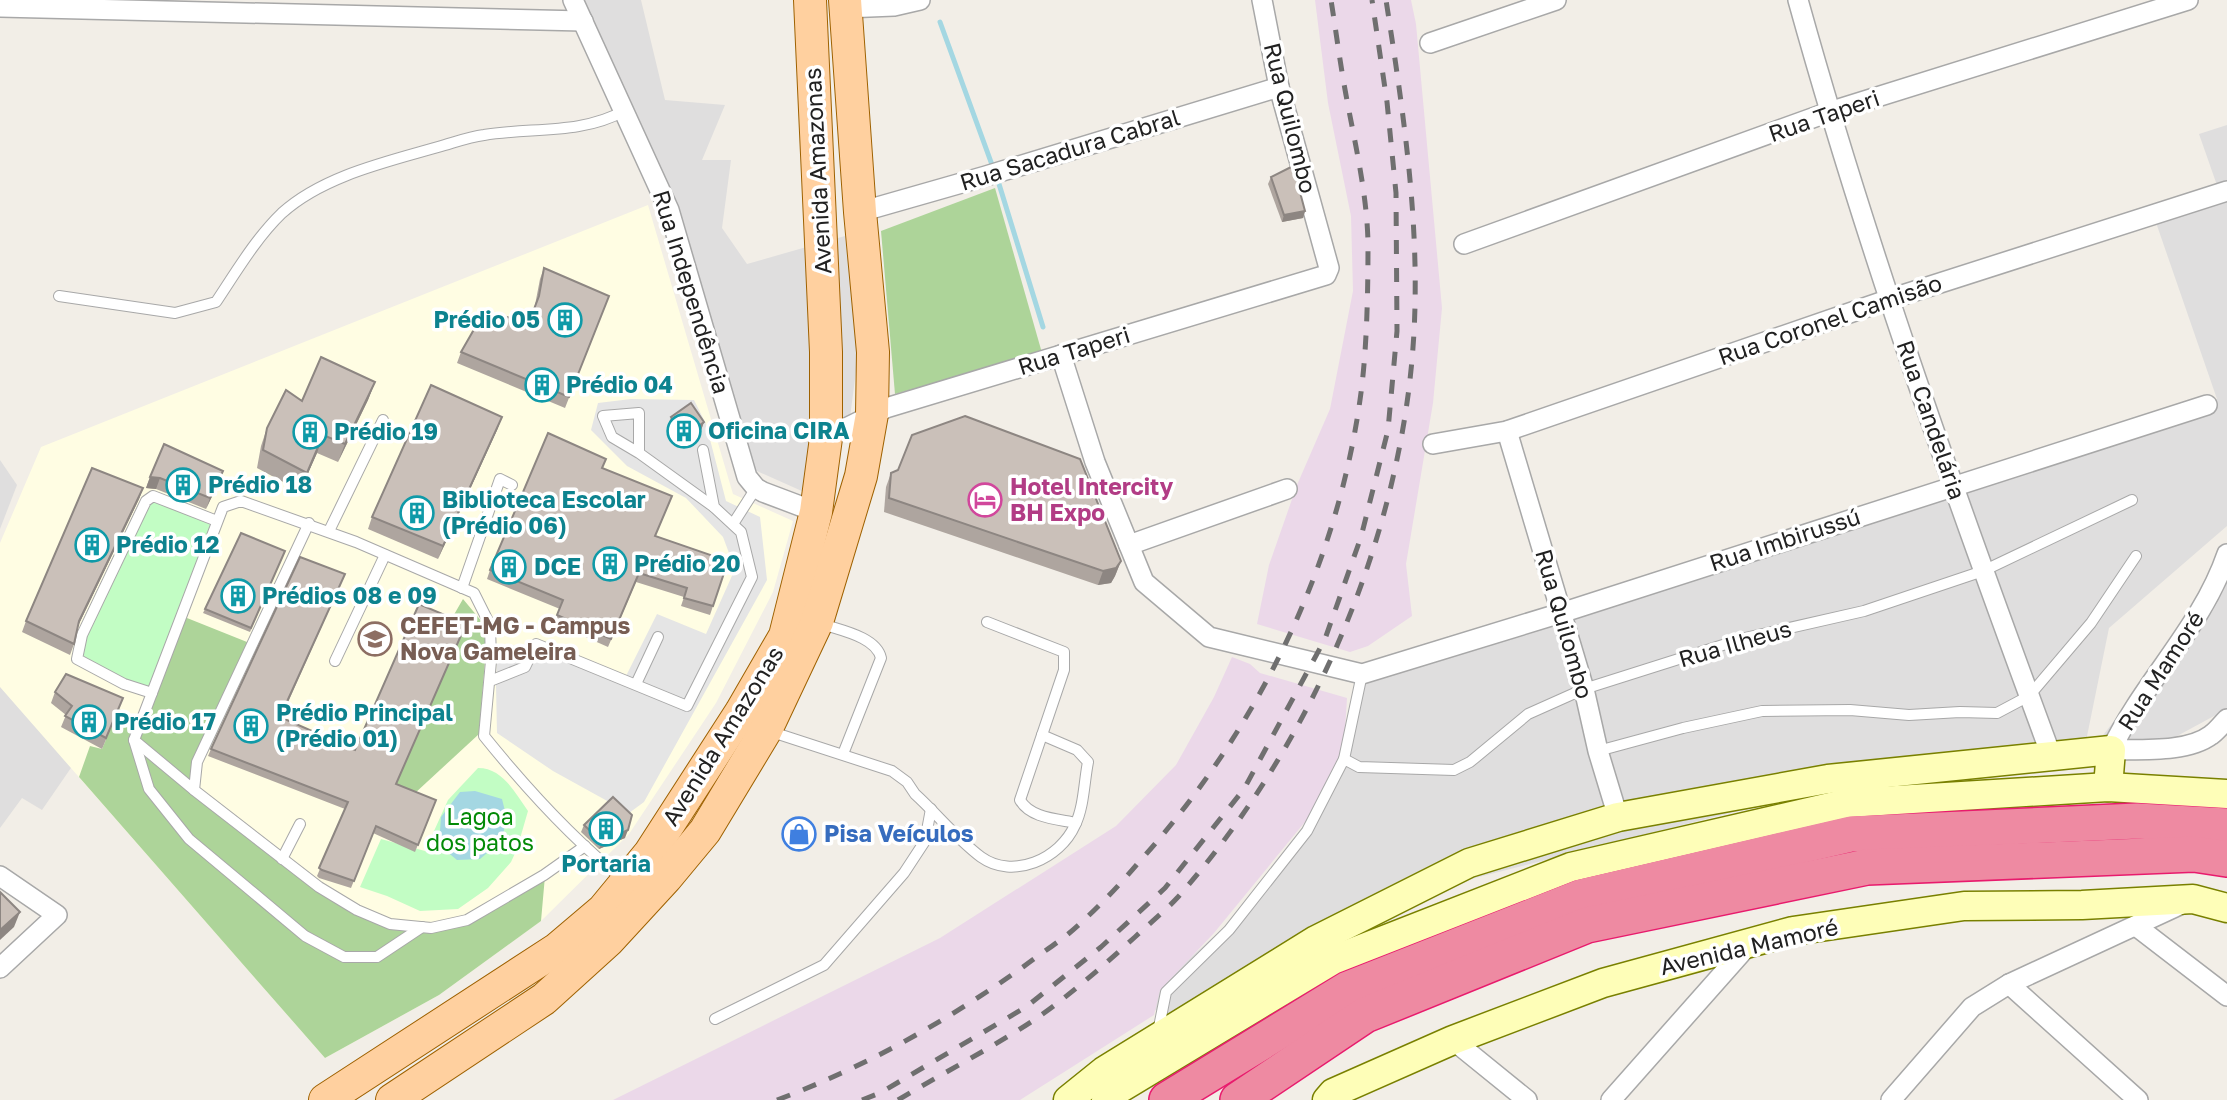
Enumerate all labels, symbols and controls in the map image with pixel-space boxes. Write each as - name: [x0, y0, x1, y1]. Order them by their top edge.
- street label: Rua Quilombo: [1259, 40, 1323, 196]
- street label: Avenida Amazonas: [798, 67, 836, 275]
- street label: Rua Taperi: [1764, 83, 1883, 147]
- street label: Rua Sacadura Cabral: [956, 102, 1183, 196]
- street label: Rua Independência: [648, 186, 736, 397]
- street label: Rua Coronel Camisão: [1714, 268, 1945, 370]
- building icon: Prédio 05: [546, 301, 584, 339]
- place label: Prédio 05: [433, 305, 540, 333]
- street label: Rua Taperi: [1014, 320, 1133, 380]
- street label: Rua Candelária: [1892, 336, 1972, 503]
- building icon: Prédio 04: [523, 366, 561, 404]
- place label: Prédio 04: [566, 370, 673, 398]
- building icon: Oficina CIRA: [665, 412, 703, 450]
- building icon: Prédio 19: [291, 413, 329, 451]
- place label: Oficina CIRA: [708, 416, 850, 444]
- place label: Prédio 19: [334, 417, 438, 445]
- building icon: Prédio 18: [164, 466, 202, 504]
- place label: Prédio 18: [208, 470, 312, 498]
- place label: Hotel Intercity BH Expo: [1010, 472, 1173, 526]
- hotel icon: Hotel Intercity BH Expo: [966, 481, 1004, 519]
- place label: Biblioteca Escolar (Prédio 06): [442, 485, 646, 539]
- building icon: Biblioteca Escolar (Prédio 06): [398, 494, 436, 532]
- street label: Rua Imbirussú: [1706, 501, 1864, 577]
- building icon: Prédio 12: [73, 526, 111, 564]
- place label: Prédio 12: [116, 530, 219, 558]
- building icon: Prédio 20: [591, 545, 629, 583]
- street label: Rua Quilombo: [1530, 546, 1600, 702]
- building icon: DCE: [490, 548, 528, 586]
- place label: Prédio 20: [634, 549, 741, 577]
- place label: DCE: [534, 552, 581, 580]
- building icon: Prédios 08 e 09: [219, 577, 257, 615]
- place label: Prédios 08 e 09: [262, 581, 437, 609]
- street label: Rua Mamoré: [2111, 605, 2209, 735]
- place label: CEFET-MG - Campus Nova Gameleira: [400, 611, 631, 665]
- street label: Rua Ilheus: [1675, 614, 1794, 672]
- school or university icon: CEFET-MG - Campus Nova Gameleira: [356, 620, 394, 658]
- street label: Avenida Amazonas: [656, 640, 789, 830]
- place label: Prédio Principal (Prédio 01): [276, 698, 453, 752]
- building icon: Prédio 17: [70, 703, 108, 741]
- place label: Prédio 17: [114, 707, 216, 735]
- building icon: Prédio Principal (Prédio 01): [232, 707, 270, 745]
- park label: Lagoa dos patos: [426, 802, 534, 856]
- building icon: Portaria: [587, 810, 625, 848]
- shop icon: Pisa Veículos: [780, 815, 818, 853]
- place label: Pisa Veículos: [824, 819, 974, 847]
- place label: Portaria: [561, 849, 651, 877]
- street label: Avenida Mamoré: [1657, 912, 1841, 980]

